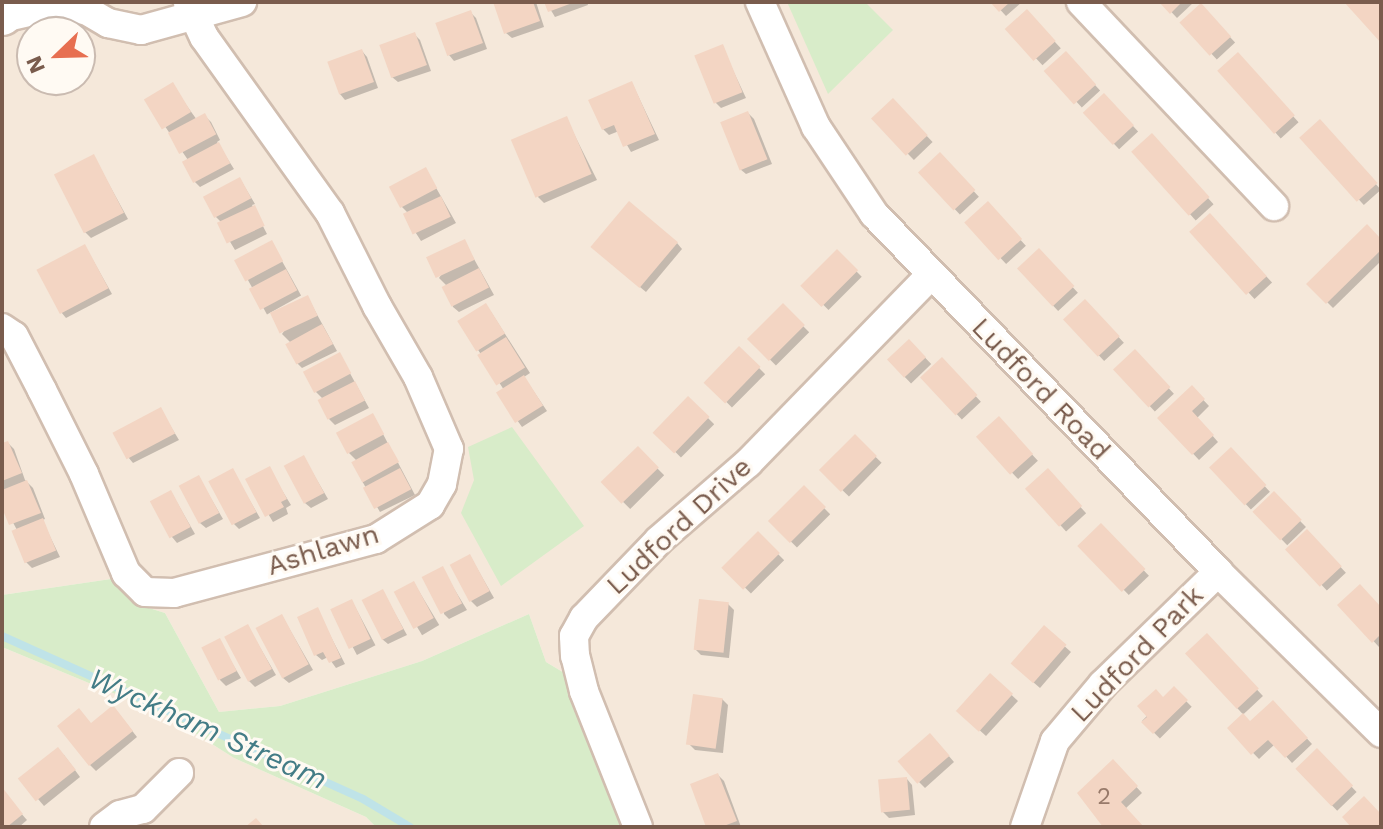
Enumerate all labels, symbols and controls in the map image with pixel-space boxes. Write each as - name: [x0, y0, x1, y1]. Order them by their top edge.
- north arrow: [16, 16, 96, 96]
- text: N: [21, 52, 50, 77]
- street label: Ludford Road: [965, 311, 1117, 467]
- street label: Ludford Drive: [599, 450, 759, 602]
- street label: Ashlawn: [263, 517, 383, 583]
- street label: Ludford Park: [1063, 579, 1211, 729]
- water label: Wyckham Stream: [83, 660, 333, 798]
- house number: 2: [1097, 783, 1111, 811]

